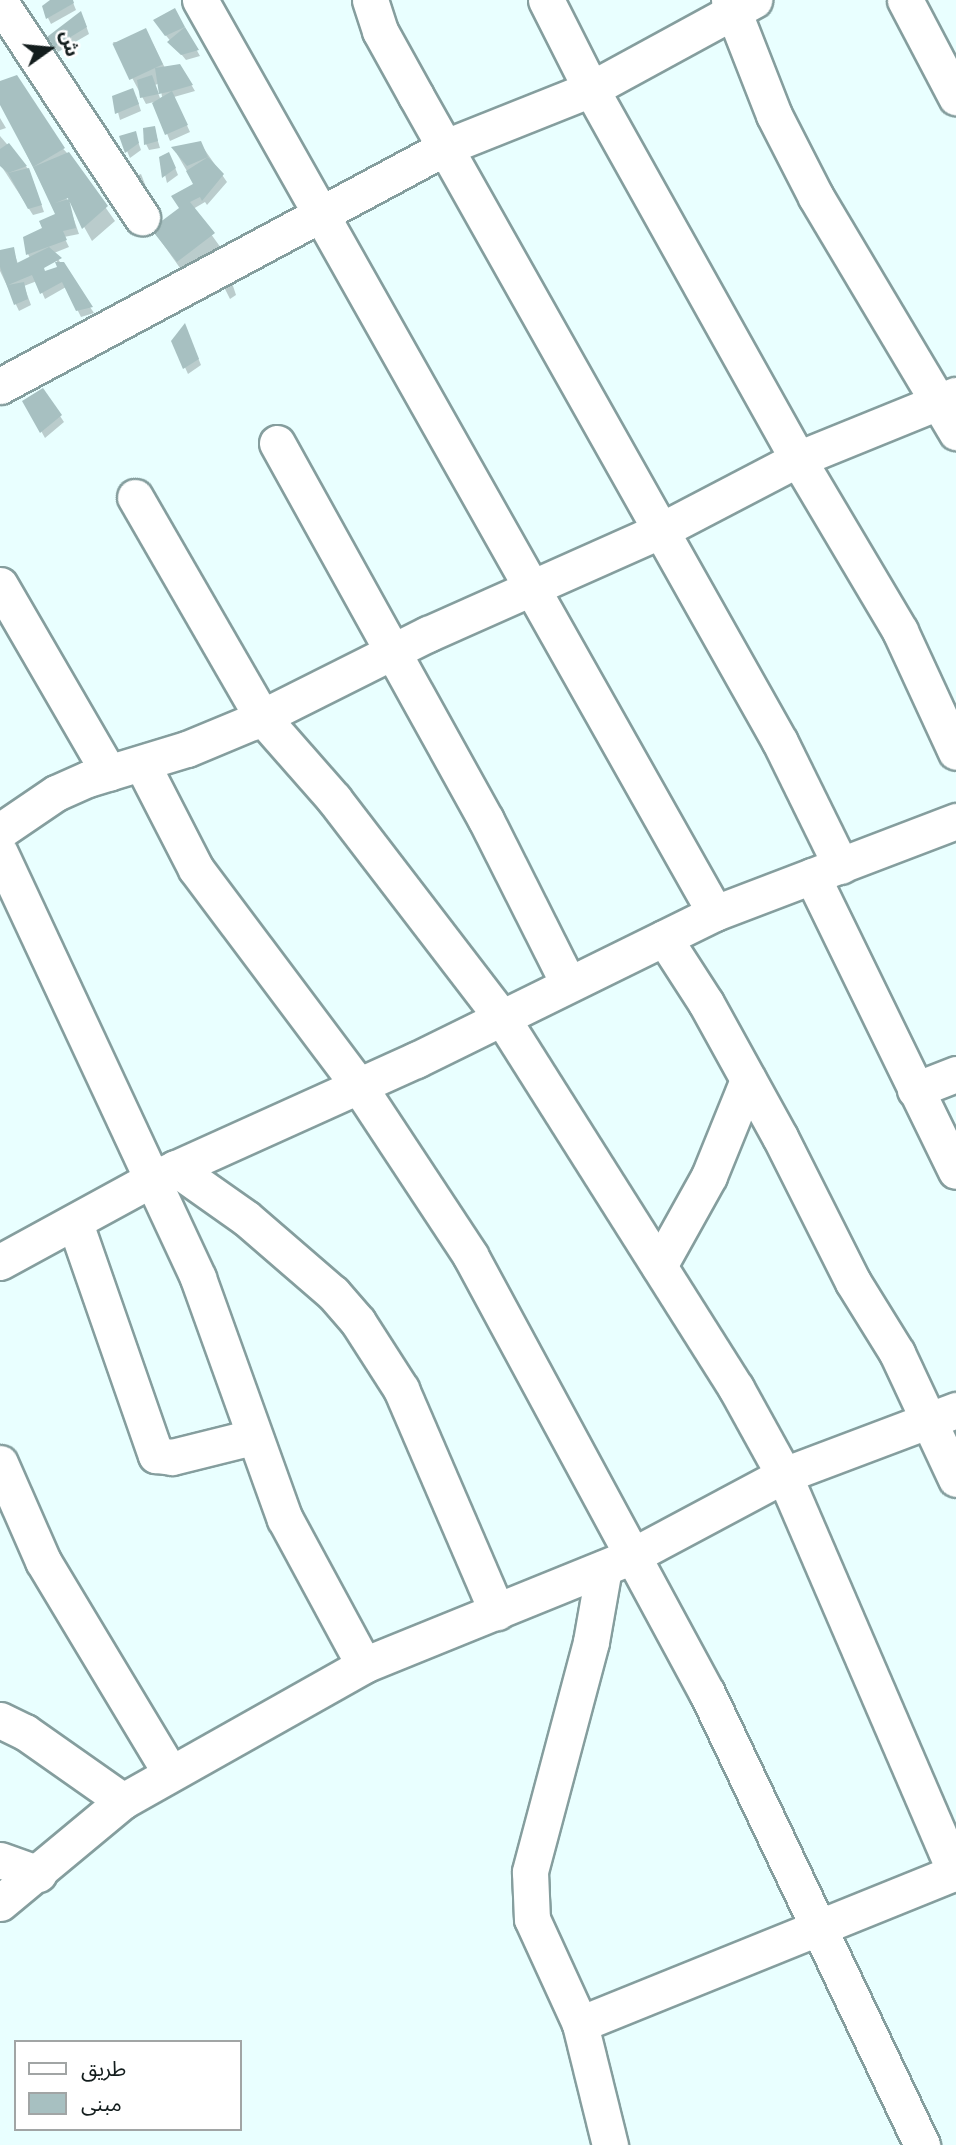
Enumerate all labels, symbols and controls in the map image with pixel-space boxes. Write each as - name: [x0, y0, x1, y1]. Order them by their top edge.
- north arrow: [14, 14, 84, 84]
- text: ش: [56, 28, 83, 59]
- legend: [14, 2040, 242, 2131]
- text: طريق: [81, 2057, 126, 2080]
- text: مبنى: [81, 2092, 122, 2115]

